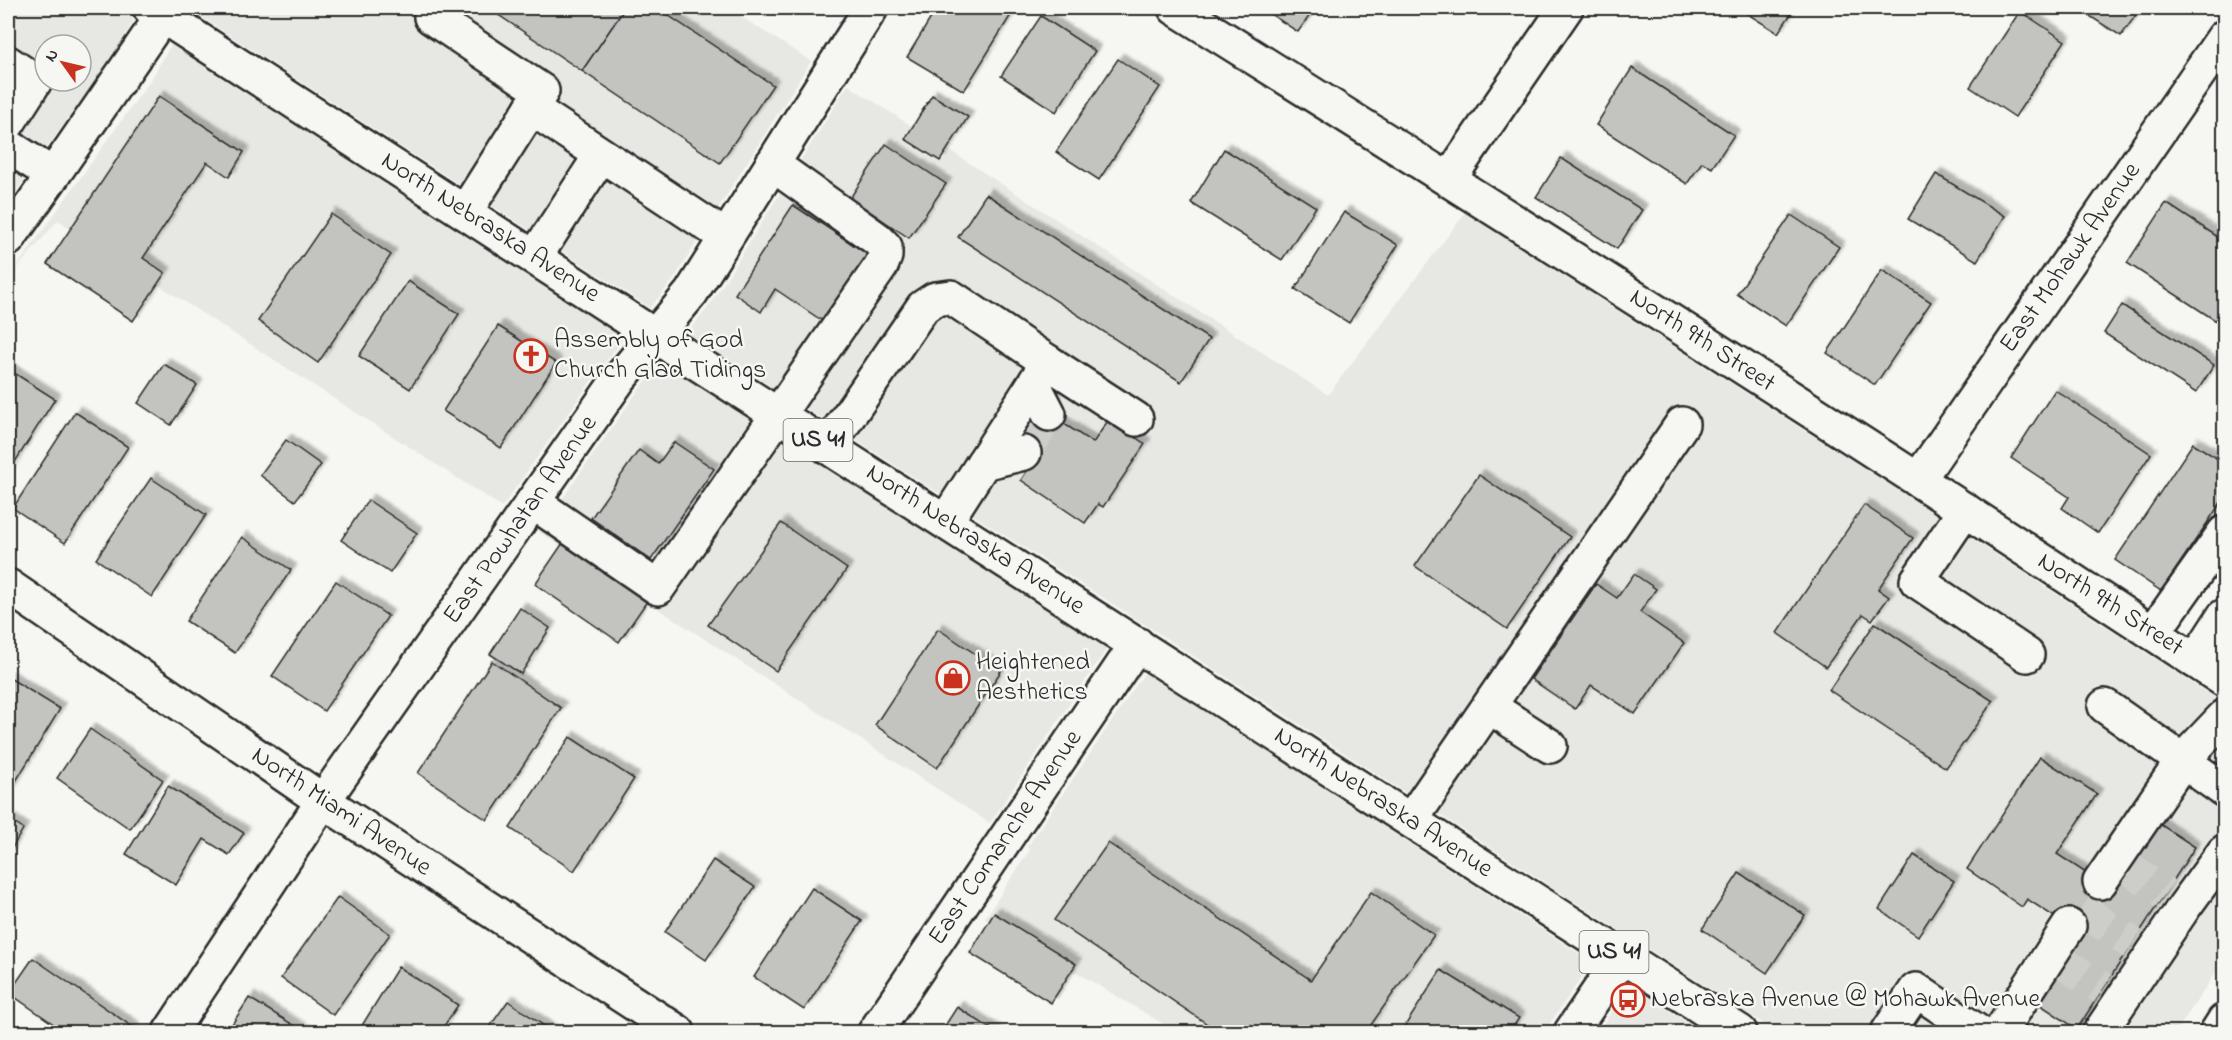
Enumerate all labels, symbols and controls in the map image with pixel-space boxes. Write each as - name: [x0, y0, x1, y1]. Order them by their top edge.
- north arrow: [33, 33, 93, 93]
- text: N: [39, 44, 65, 67]
- street label: North Nebraska Avenue: [373, 143, 607, 313]
- street label: East Mohawk Avenue: [1991, 155, 2151, 361]
- street label: North 9th Street: [1621, 279, 1783, 403]
- place label: Assembly of God Church Glad Tidings: [554, 322, 766, 390]
- church icon: Assembly of God Church Glad Tidings: [513, 338, 549, 374]
- street label: East Powhatan Avenue: [434, 407, 608, 632]
- road number: US 41: [784, 419, 852, 461]
- street label: North Nebraska Avenue: [858, 455, 1092, 625]
- street label: North 9th Street: [2029, 543, 2191, 667]
- place label: Heightened Aesthetics: [976, 644, 1090, 712]
- shop icon: Heightened Aesthetics: [935, 660, 971, 696]
- street label: North Nebraska Avenue: [1266, 718, 1500, 888]
- street label: East Comanche Avenue: [920, 722, 1093, 953]
- street label: North Miami Avenue: [243, 737, 439, 887]
- road number: US 41: [1580, 931, 1648, 973]
- place label: Nebraska Avenue @ Mohawk Avenue: [1651, 981, 2041, 1019]
- bus stop icon: Nebraska Avenue @ Mohawk Avenue: [1610, 982, 1646, 1018]

